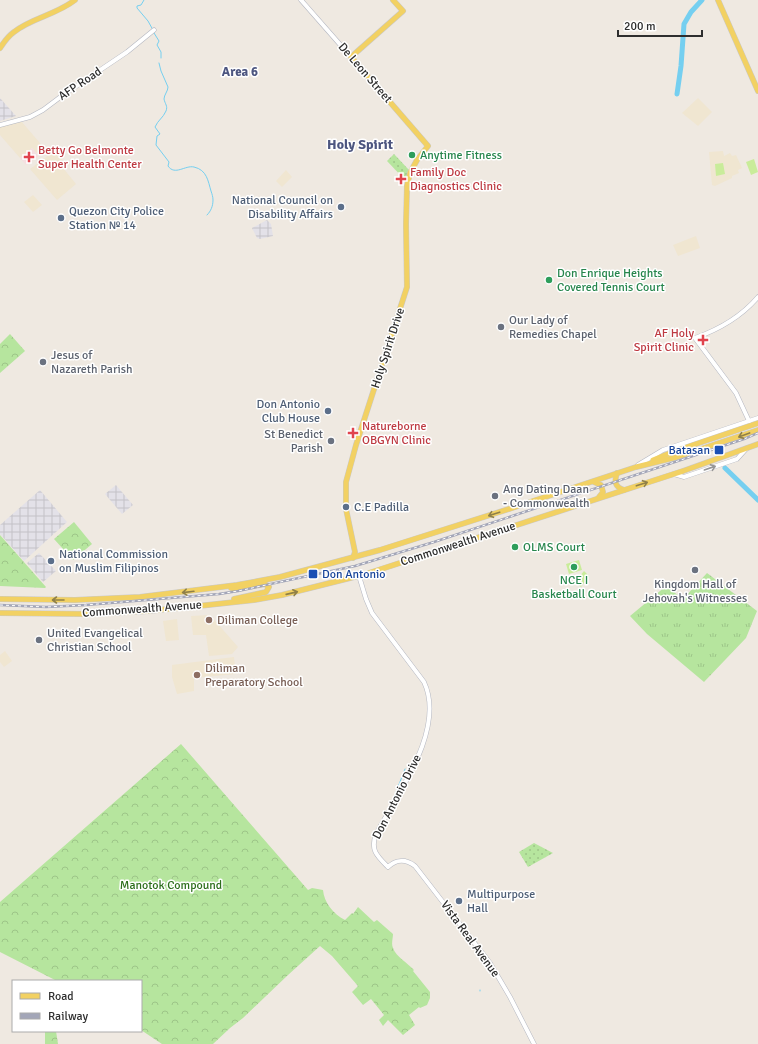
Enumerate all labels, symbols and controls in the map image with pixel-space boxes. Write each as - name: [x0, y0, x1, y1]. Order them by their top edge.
- scale bar: [618, 12, 702, 38]
- text: 200 m: [624, 19, 656, 34]
- street label: De Leon Street: [335, 40, 395, 106]
- street label: AFP Road: [56, 64, 104, 104]
- district label: Area 6: [222, 64, 258, 80]
- district label: Holy Spirit: [327, 136, 394, 153]
- place label: Betty Go Belmonte Super Health Center: [38, 143, 142, 172]
- place label: Anytime Fitness: [420, 148, 502, 163]
- marker: Anytime Fitness: [407, 150, 417, 160]
- marker: Betty Go Belmonte Super Health Center: [23, 151, 35, 163]
- place label: Family Doc Diagnostics Clinic: [410, 165, 502, 194]
- marker: Family Doc Diagnostics Clinic: [395, 173, 407, 185]
- place label: National Council on Disability Affairs: [232, 193, 333, 222]
- marker: National Council on Disability Affairs: [336, 202, 346, 212]
- place label: Quezon City Police Station № 14: [69, 204, 164, 233]
- marker: Quezon City Police Station № 14: [56, 213, 66, 223]
- place label: Don Enrique Heights Covered Tennis Court: [557, 266, 665, 295]
- marker: Don Enrique Heights Covered Tennis Court: [544, 275, 554, 285]
- street label: Holy Spirit Drive: [368, 306, 408, 390]
- place label: Our Lady of Remedies Chapel: [509, 313, 597, 342]
- marker: Our Lady of Remedies Chapel: [496, 322, 506, 332]
- place label: AF Holy Spirit Clinic: [634, 326, 694, 355]
- marker: AF Holy Spirit Clinic: [697, 334, 709, 346]
- place label: Jesus of Nazareth Parish: [51, 348, 133, 377]
- marker: Jesus of Nazareth Parish: [38, 357, 48, 367]
- place label: Don Antonio Club House: [257, 397, 320, 426]
- marker: Don Antonio Club House: [323, 406, 333, 416]
- place label: Natureborne OBGYN Clinic: [362, 419, 431, 448]
- place label: St Benedict Parish: [264, 427, 323, 456]
- marker: Natureborne OBGYN Clinic: [347, 427, 359, 439]
- one-way arrow: [738, 431, 750, 439]
- marker: St Benedict Parish: [326, 436, 336, 446]
- place label: Batasan: [669, 443, 710, 458]
- marker: Batasan: [713, 444, 725, 456]
- one-way arrow: [704, 463, 716, 471]
- one-way arrow: [635, 480, 648, 487]
- place label: Ang Dating Daan - Commonwealth: [503, 482, 590, 511]
- marker: Ang Dating Daan - Commonwealth: [490, 491, 500, 501]
- place label: C.E Padilla: [354, 500, 409, 515]
- marker: C.E Padilla: [341, 502, 351, 512]
- one-way arrow: [488, 511, 501, 518]
- street label: Commonwealth Avenue: [399, 518, 517, 570]
- place label: OLMS Court: [523, 540, 585, 555]
- marker: OLMS Court: [510, 542, 520, 552]
- place label: National Commission on Muslim Filipinos: [59, 547, 168, 576]
- marker: National Commission on Muslim Filipinos: [46, 556, 56, 566]
- marker: NCE I Basketball Court: [569, 562, 579, 572]
- marker: Kingdom Hall of Jehovah's Witnesses: [690, 565, 700, 575]
- place label: Don Antonio: [322, 567, 385, 582]
- marker: Don Antonio: [307, 568, 319, 580]
- place label: NCE I Basketball Court: [531, 573, 617, 602]
- place label: Kingdom Hall of Jehovah's Witnesses: [643, 577, 747, 606]
- one-way arrow: [182, 588, 195, 596]
- one-way arrow: [285, 588, 298, 596]
- one-way arrow: [52, 596, 65, 604]
- street label: Commonwealth Avenue: [82, 597, 202, 621]
- place label: Diliman College: [217, 613, 298, 628]
- marker: Diliman College: [204, 615, 214, 625]
- place label: United Evangelical Christian School: [47, 626, 143, 655]
- marker: United Evangelical Christian School: [34, 635, 44, 645]
- place label: Diliman Preparatory School: [205, 661, 303, 690]
- marker: Diliman Preparatory School: [192, 670, 202, 680]
- street label: Don Antonio Drive: [369, 752, 425, 842]
- park label: Manotok Compound: [120, 878, 222, 893]
- place label: Multipurpose Hall: [467, 887, 535, 916]
- marker: Multipurpose Hall: [454, 896, 464, 906]
- street label: Vista Real Avenue: [437, 898, 503, 980]
- legend: [12, 980, 142, 1032]
- text: Road: [48, 989, 74, 1004]
- text: Railway: [48, 1009, 88, 1024]

